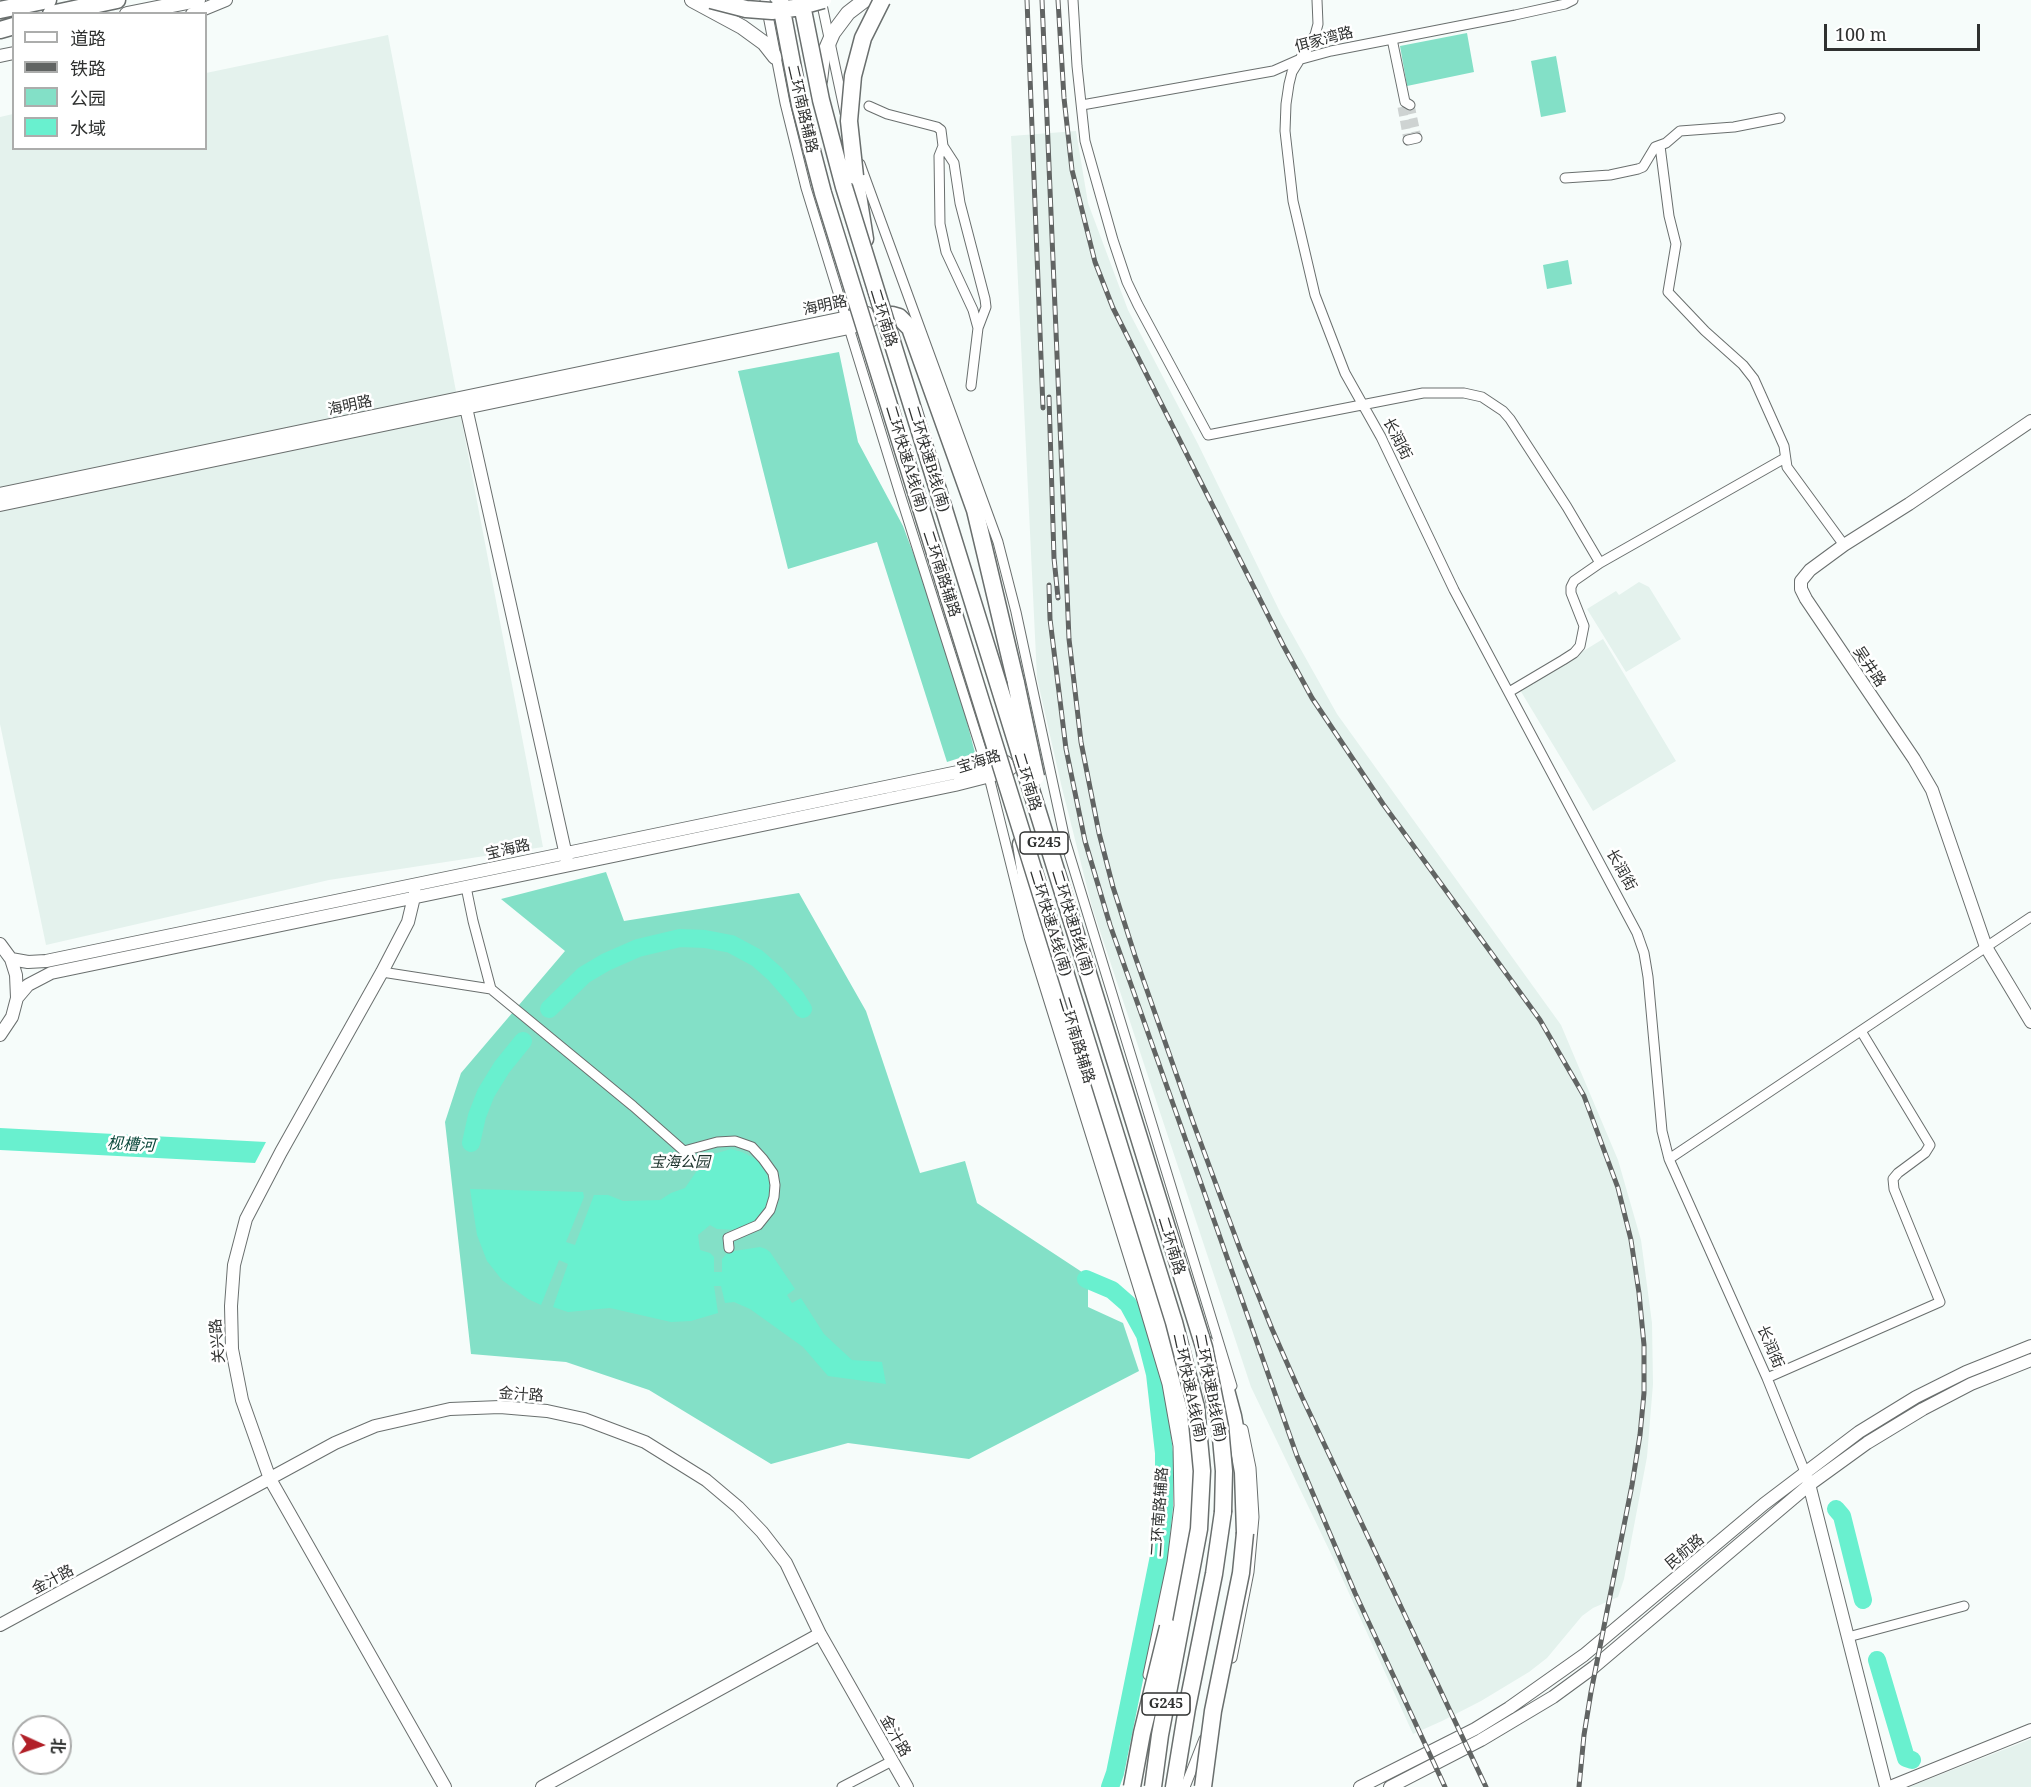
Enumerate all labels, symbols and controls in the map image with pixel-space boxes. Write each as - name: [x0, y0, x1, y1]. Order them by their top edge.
- legend: [12, 12, 207, 150]
- scale bar: [1827, 12, 1983, 50]
- text: 100 m: [1835, 22, 1887, 46]
- street label: 佴家湾路: [1293, 24, 1355, 56]
- text: 道路: [70, 26, 106, 50]
- text: 铁路: [70, 56, 106, 80]
- street label: 二环南路辅路: [783, 63, 821, 155]
- text: 公园: [70, 86, 106, 110]
- text: 水域: [70, 116, 106, 140]
- street label: 二环南路: [866, 287, 900, 349]
- street label: 海明路: [801, 293, 849, 319]
- street label: 海明路: [326, 393, 374, 419]
- street label: 二环快速A线(南): [881, 403, 931, 515]
- street label: 二环快速B线(南): [903, 404, 953, 514]
- street label: 长润街: [1379, 415, 1415, 463]
- street label: 二环南路辅路: [919, 528, 963, 620]
- street label: 吴井路: [1849, 643, 1889, 691]
- street label: 宝海路: [955, 747, 1003, 777]
- street label: 二环南路: [1010, 751, 1044, 813]
- road number: G245: [1020, 832, 1068, 854]
- street label: 宝海路: [484, 836, 532, 864]
- street label: 长润街: [1602, 846, 1640, 894]
- street label: 二环快速A线(南): [1025, 867, 1075, 979]
- street label: 二环快速B线(南): [1047, 868, 1097, 978]
- street label: 二环南路辅路: [1054, 994, 1098, 1086]
- water label: 枧槽河: [107, 1134, 155, 1156]
- park label: 宝海公园: [650, 1154, 710, 1172]
- street label: 二环南路: [1154, 1215, 1188, 1277]
- street label: 关兴路: [207, 1318, 229, 1364]
- street label: 长润街: [1753, 1323, 1787, 1371]
- street label: 二环快速A线(南): [1169, 1332, 1209, 1444]
- street label: 二环快速B线(南): [1191, 1332, 1229, 1444]
- street label: 金汁路: [498, 1384, 544, 1406]
- street label: 二环南路辅路: [1148, 1466, 1172, 1558]
- street label: 民航路: [1662, 1531, 1708, 1573]
- street label: 金汁路: [29, 1561, 77, 1599]
- road number: G245: [1142, 1693, 1190, 1715]
- street label: 金汁路: [876, 1712, 914, 1760]
- north arrow: [12, 1715, 72, 1775]
- text: 北: [47, 1737, 69, 1754]

